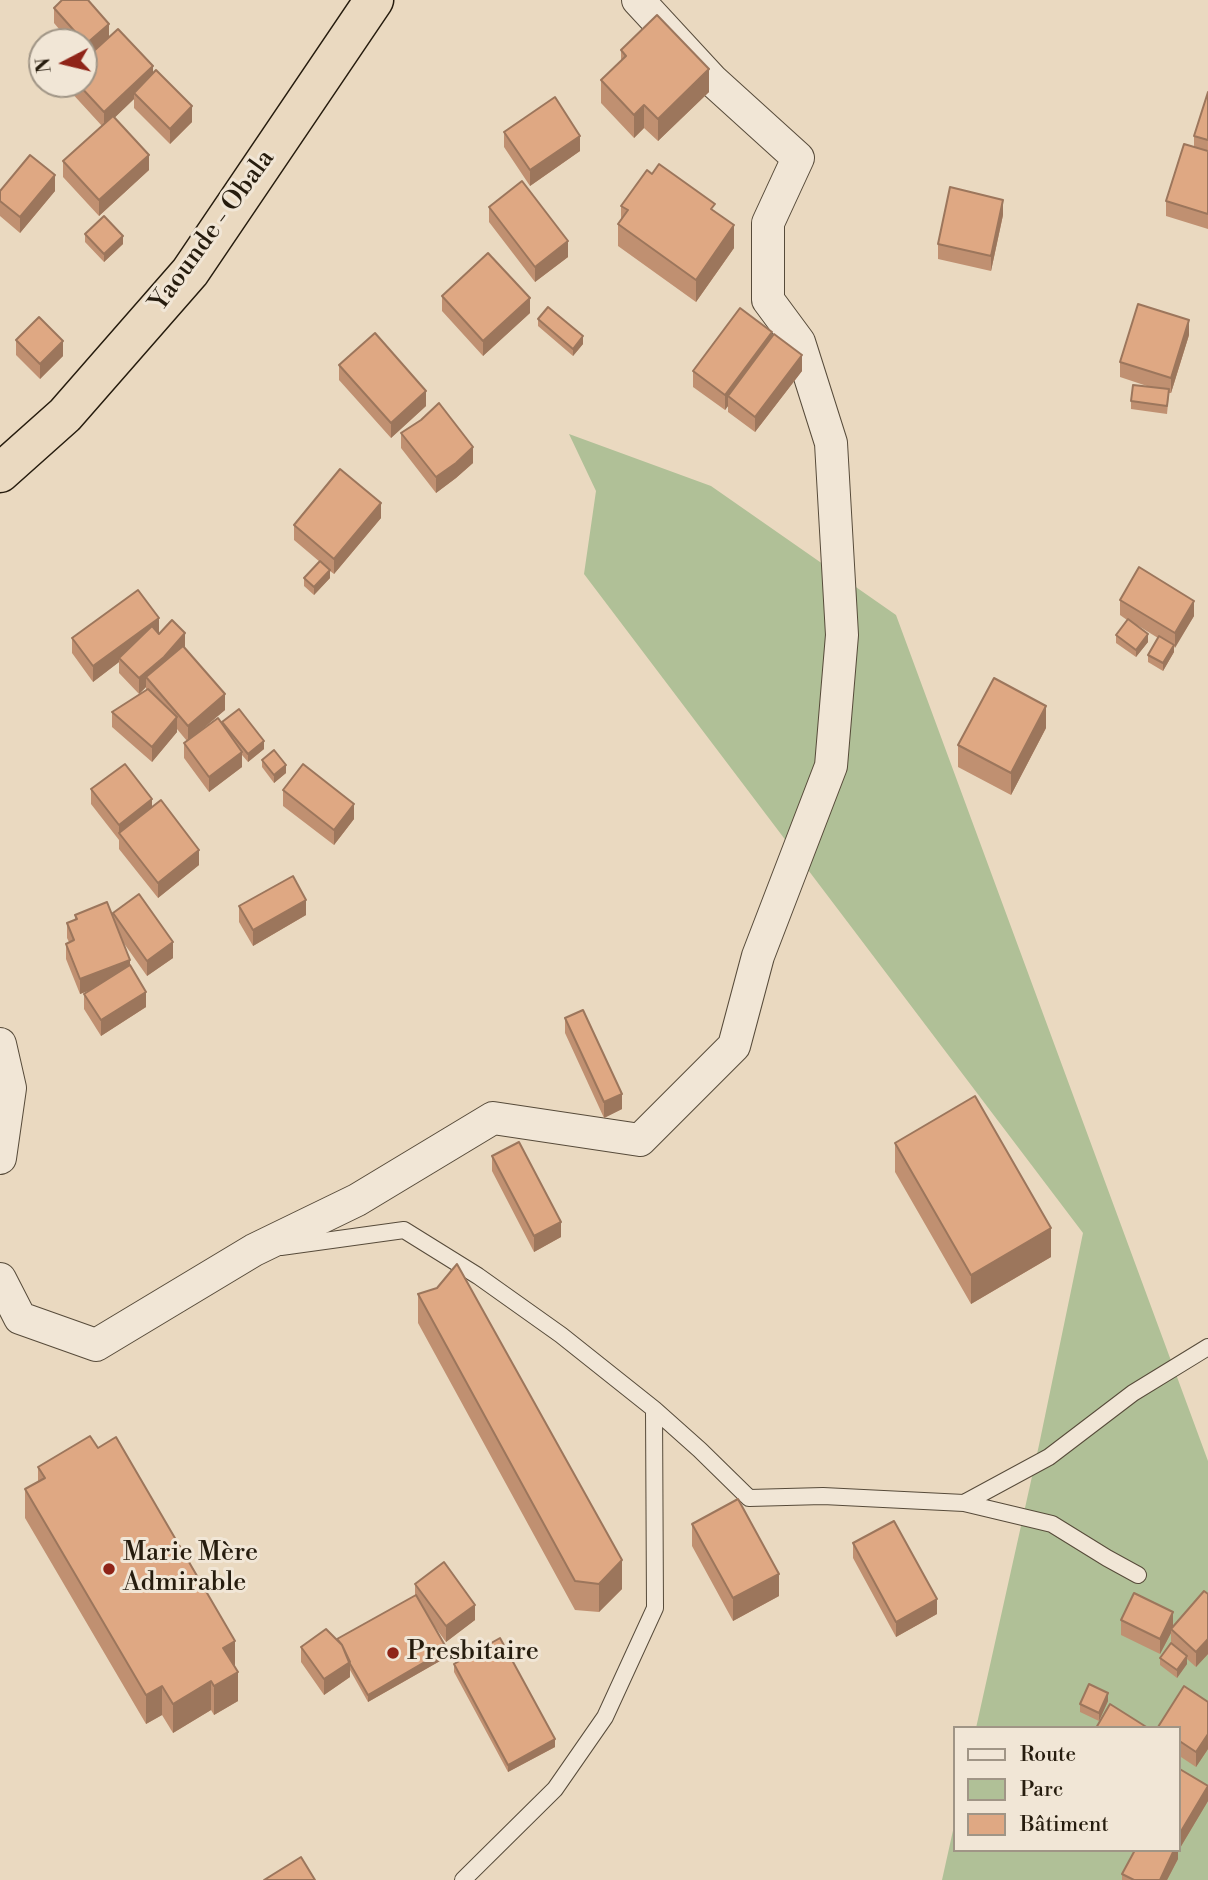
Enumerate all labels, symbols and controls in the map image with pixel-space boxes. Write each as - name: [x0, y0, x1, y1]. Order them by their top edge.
- north arrow: [28, 28, 98, 98]
- text: N: [31, 56, 57, 74]
- street label: Yaounde - Obala: [144, 144, 282, 318]
- place label: Marie Mère Admirable: [123, 1538, 258, 1600]
- marker: Marie Mère Admirable: [101, 1561, 117, 1577]
- place label: Presbitaire: [407, 1637, 539, 1669]
- marker: Presbitaire: [385, 1645, 401, 1661]
- legend: [953, 1726, 1180, 1852]
- text: Route: [1020, 1742, 1076, 1768]
- text: Parc: [1020, 1777, 1063, 1803]
- text: Bâtiment: [1020, 1812, 1109, 1838]

